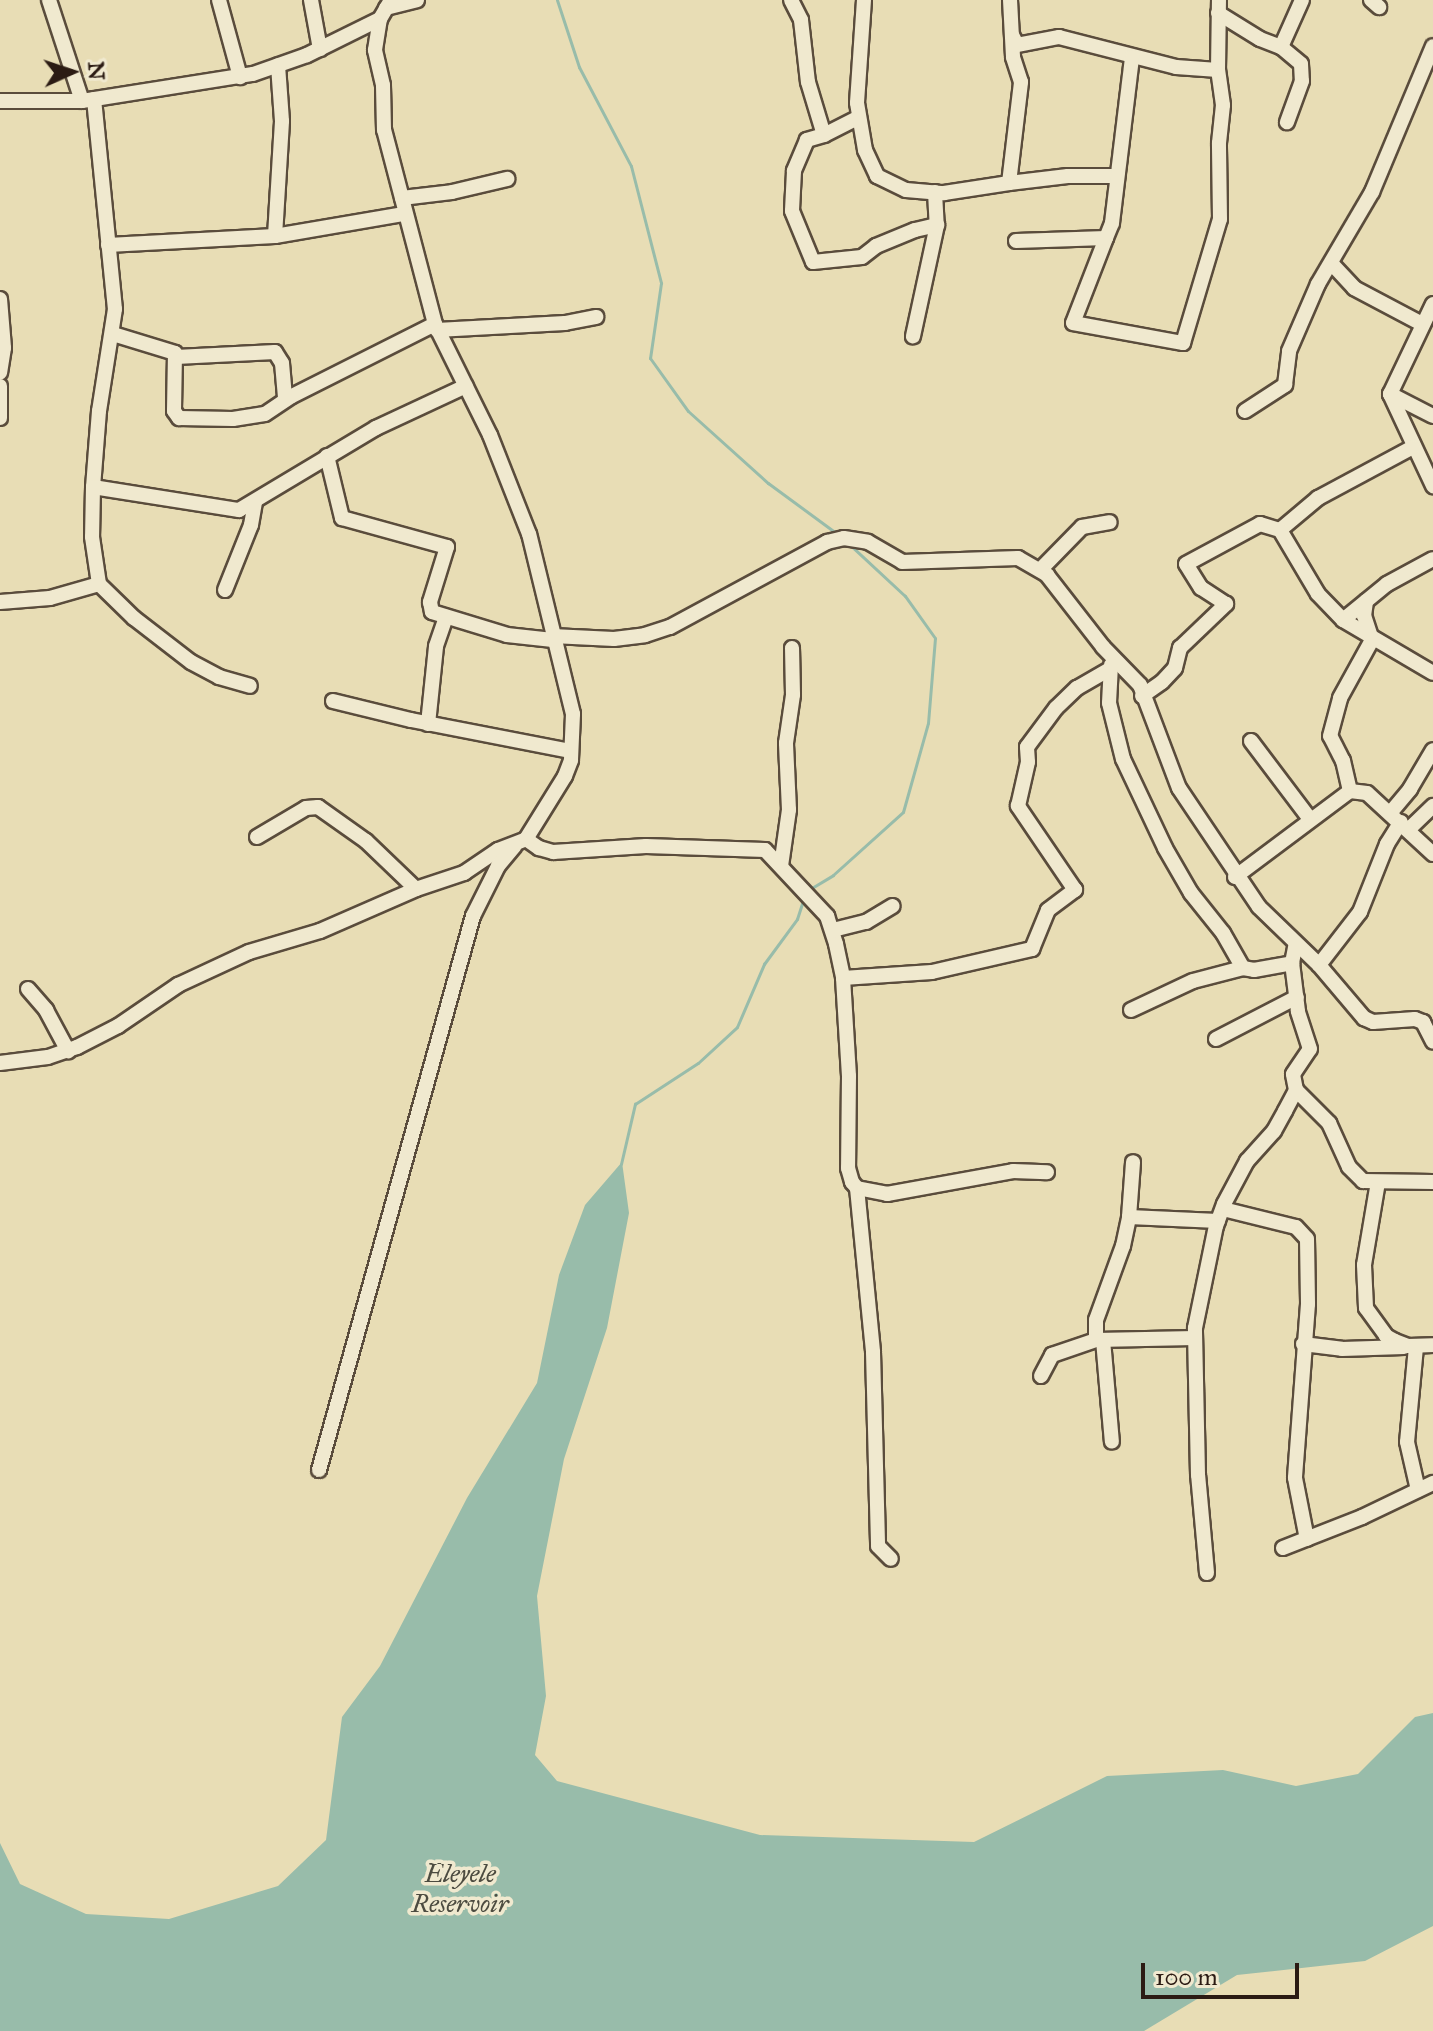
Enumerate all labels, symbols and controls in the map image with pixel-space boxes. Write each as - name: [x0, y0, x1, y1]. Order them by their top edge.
- north arrow: [32, 32, 112, 112]
- text: N: [82, 61, 110, 81]
- water label: Eleyele Reservoir: [411, 1858, 509, 1920]
- scale bar: [1145, 1947, 1303, 1997]
- text: 100 m: [1155, 1962, 1218, 1992]

